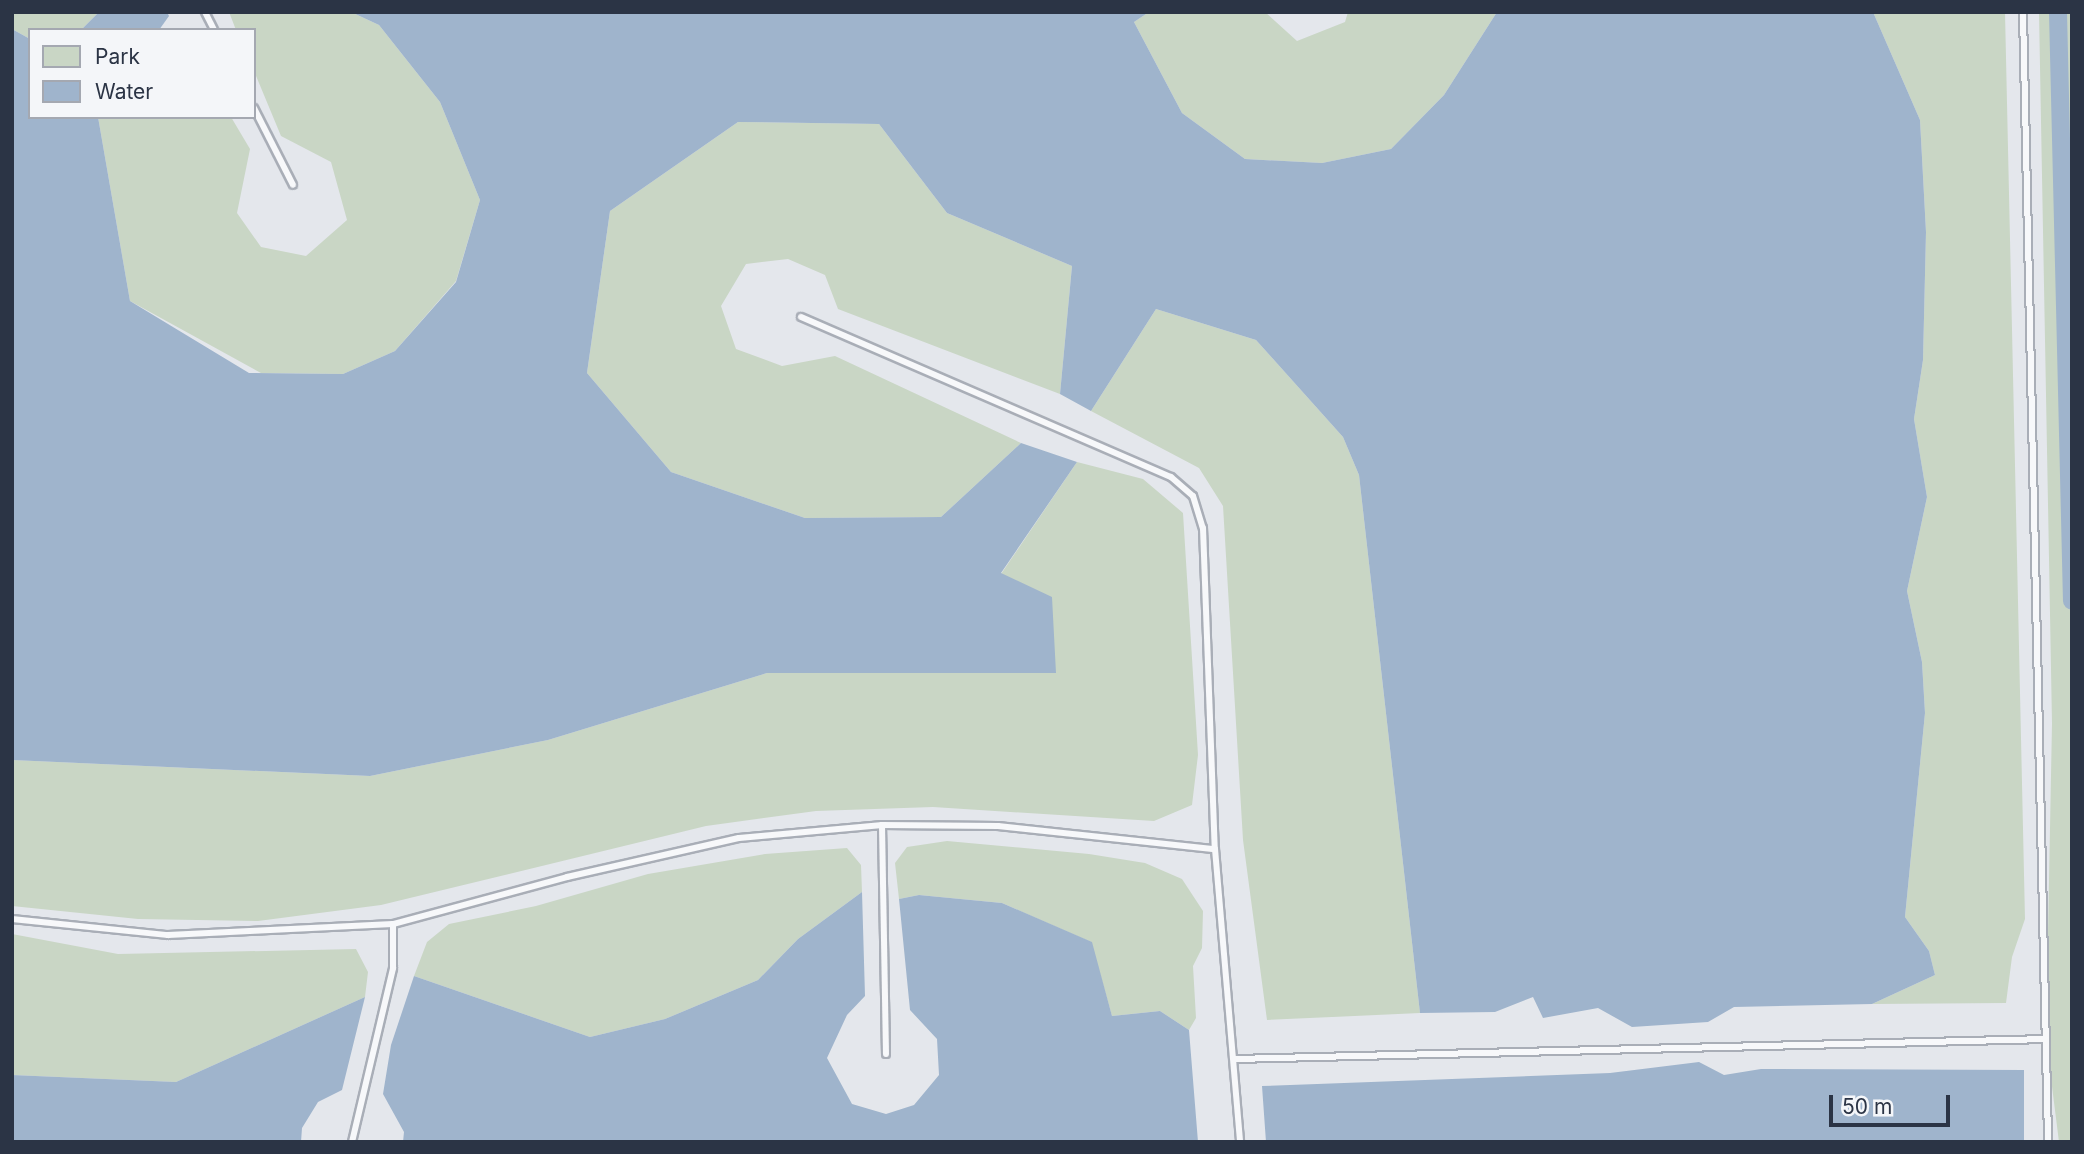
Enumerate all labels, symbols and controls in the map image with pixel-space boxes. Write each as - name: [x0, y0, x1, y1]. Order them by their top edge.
- legend: [28, 28, 256, 119]
- text: Park: [95, 44, 140, 69]
- text: Water: [95, 79, 153, 104]
- scale bar: [1832, 1080, 1953, 1124]
- text: 50 m: [1842, 1094, 1892, 1119]

